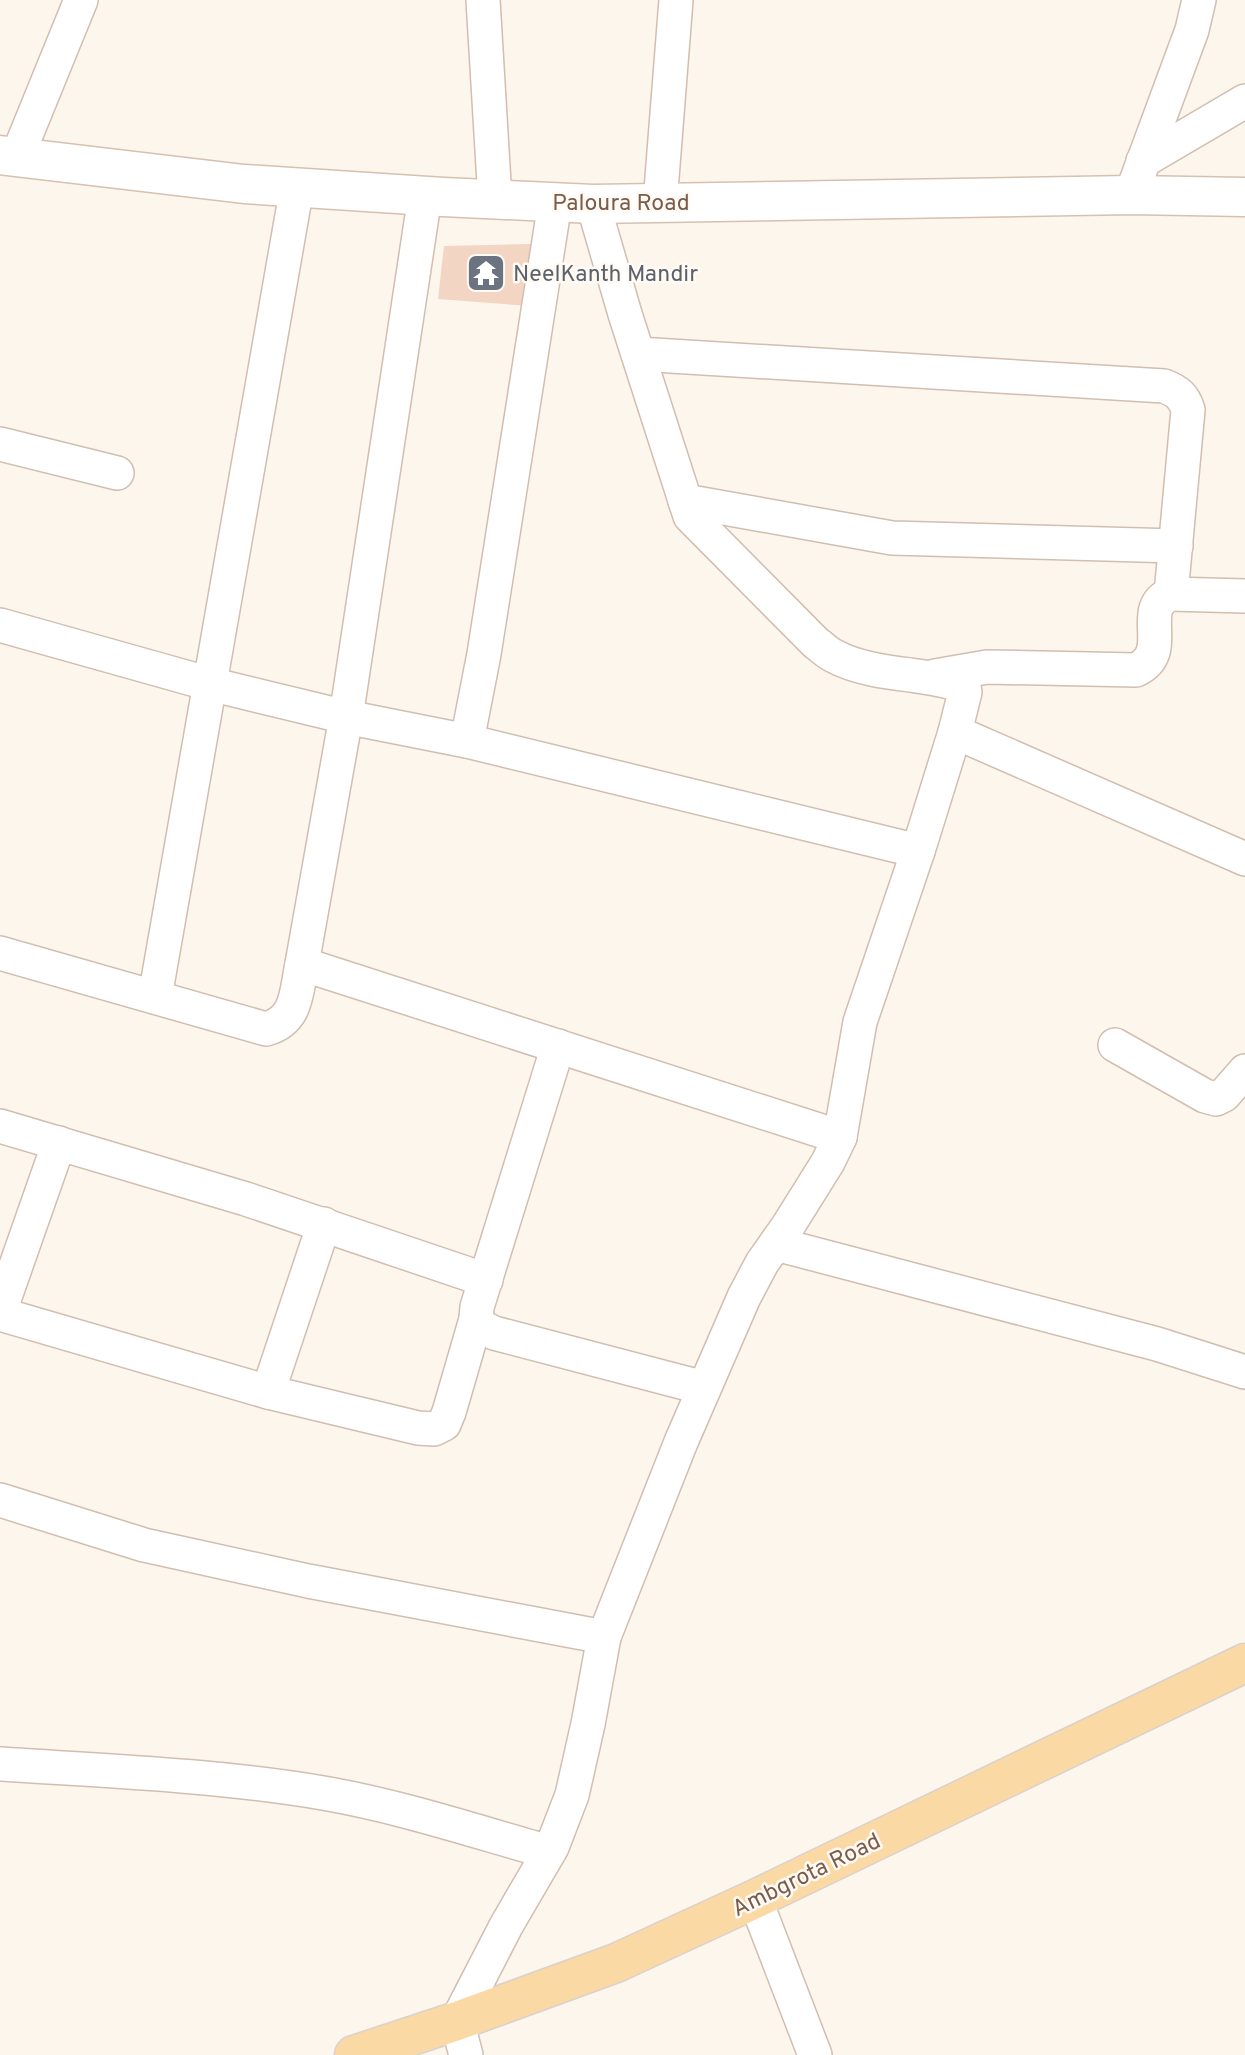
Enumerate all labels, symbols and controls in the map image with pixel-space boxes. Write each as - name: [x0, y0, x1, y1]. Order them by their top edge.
- street label: Paloura Road: [552, 190, 690, 219]
- temple icon: NeelKanth Mandir: [465, 252, 507, 294]
- place label: NeelKanth Mandir: [513, 261, 698, 290]
- street label: Ambgrota Road: [728, 1828, 886, 1925]

